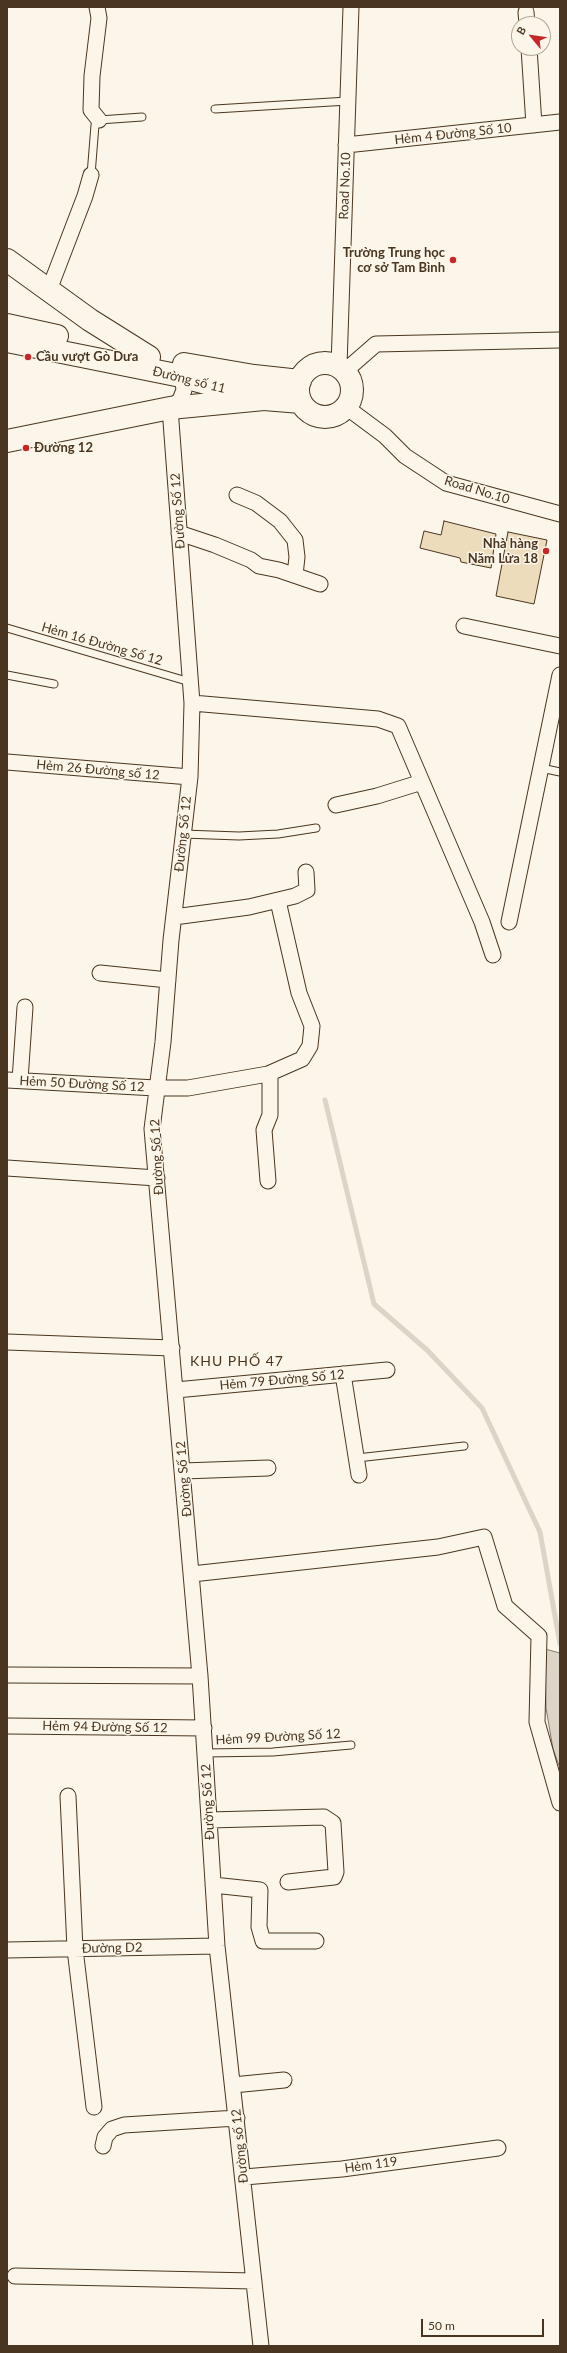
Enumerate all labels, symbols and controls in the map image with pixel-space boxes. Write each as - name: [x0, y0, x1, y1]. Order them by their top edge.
- north arrow: [511, 16, 551, 56]
- text: B: [513, 24, 528, 37]
- street label: Hẻm 4 Đường Số 10: [394, 120, 512, 148]
- street label: Road No.10: [336, 152, 354, 220]
- place label: Trường Trung học cơ sở Tam Bình: [343, 245, 445, 276]
- marker: Trường Trung học cơ sở Tam Bình: [448, 255, 458, 265]
- place label: Cầu vượt Gò Dưa: [36, 349, 138, 365]
- marker: Cầu vượt Gò Dưa: [23, 352, 33, 362]
- street label: Đường số 11: [151, 363, 227, 397]
- place label: Đường 12: [34, 440, 93, 456]
- marker: Đường 12: [21, 443, 31, 453]
- street label: Đường Số 12: [168, 472, 188, 550]
- street label: Road No.10: [442, 473, 512, 507]
- place label: Nhà hàng Năm Lửa 18: [468, 536, 538, 567]
- marker: Nhà hàng Năm Lửa 18: [541, 546, 551, 556]
- street label: Hẻm 16 Đường Số 12: [40, 619, 164, 669]
- street label: Hẻm 26 Đường số 12: [36, 757, 160, 783]
- street label: Đường Số 12: [171, 795, 195, 873]
- street label: Hẻm 50 Đường Số 12: [19, 1073, 145, 1095]
- street label: Đường Số 12: [147, 1119, 167, 1195]
- district label: KHU PHỐ 47: [190, 1353, 284, 1369]
- street label: Hẻm 79 Đường Số 12: [219, 1367, 345, 1393]
- street label: Đường Số 12: [173, 1440, 195, 1518]
- street label: Hẻm 94 Đường Số 12: [42, 1718, 168, 1736]
- street label: Hẻm 99 Đường Số 12: [215, 1726, 341, 1748]
- street label: Đường Số 12: [198, 1764, 218, 1840]
- street label: Đường D2: [81, 1940, 143, 1956]
- street label: Đường số 12: [228, 2108, 252, 2184]
- street label: Hẻm 119: [344, 2154, 398, 2176]
- scale bar: [423, 2311, 546, 2337]
- text: 50 m: [428, 2318, 455, 2333]

